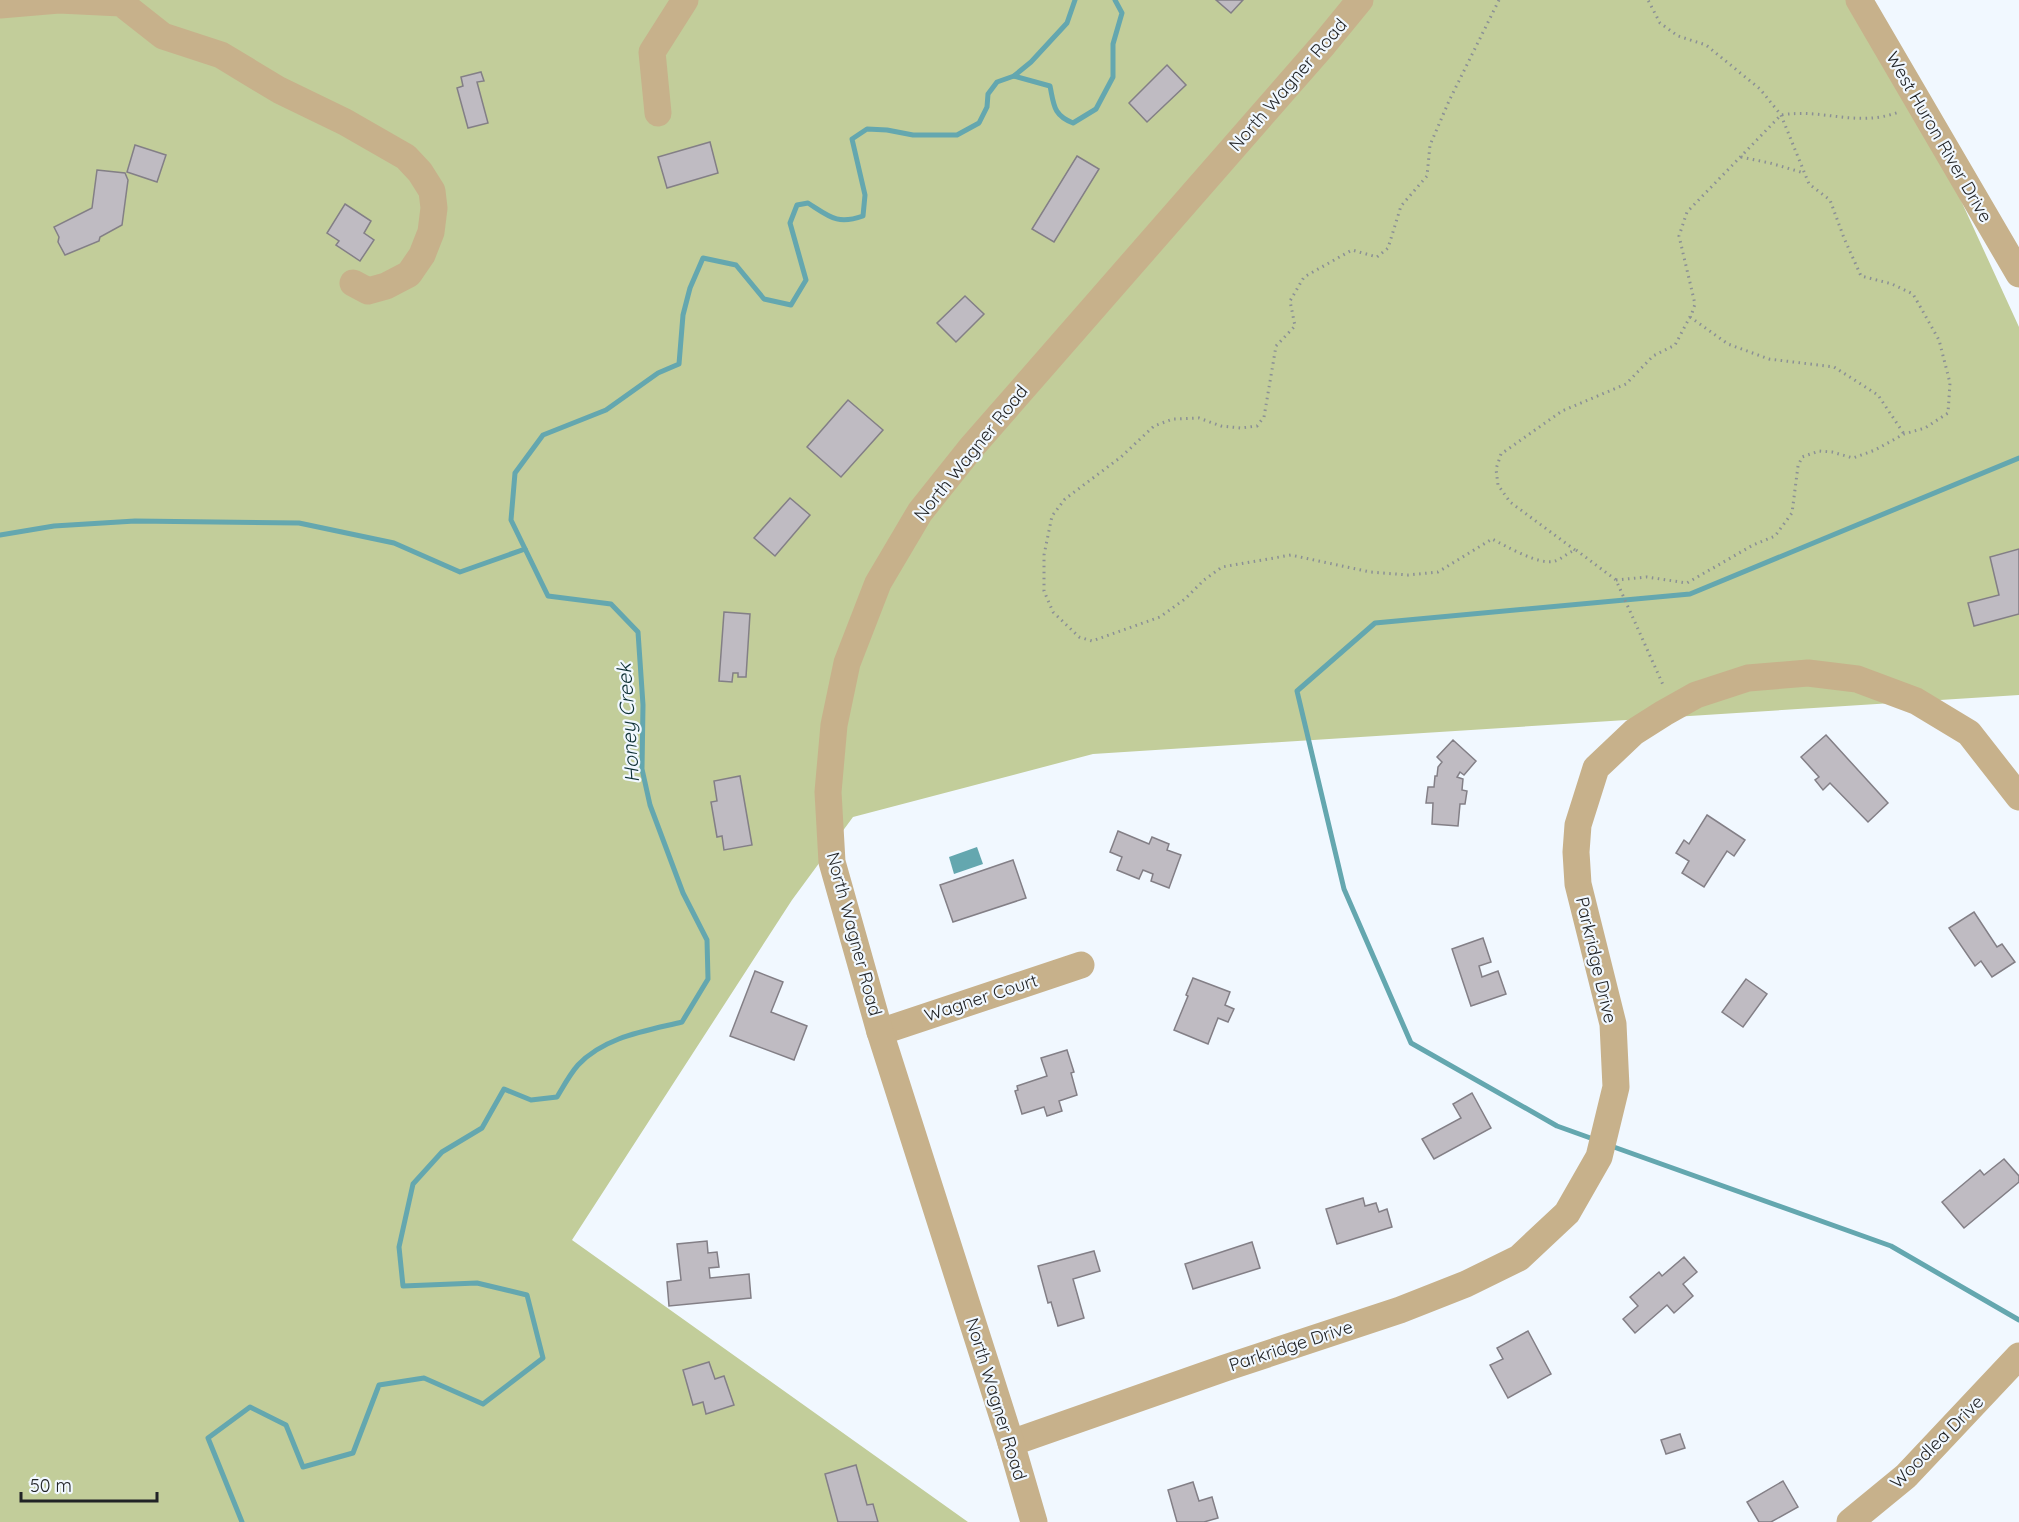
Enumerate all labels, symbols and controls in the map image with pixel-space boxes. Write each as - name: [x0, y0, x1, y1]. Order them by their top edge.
- street label: North Wagner Road: [1224, 14, 1352, 156]
- street label: West Huron River Drive: [1881, 47, 1998, 226]
- street label: North Wagner Road: [909, 380, 1033, 525]
- water label: Honey Creek: [611, 660, 644, 784]
- street label: North Wagner Road: [822, 849, 887, 1018]
- street label: Parkridge Drive: [1571, 894, 1622, 1025]
- street label: Wagner Court: [921, 968, 1040, 1027]
- street label: North Wagner Road: [961, 1315, 1032, 1483]
- street label: Parkridge Drive: [1226, 1315, 1356, 1376]
- street label: Woodlea Drive: [1885, 1390, 1988, 1493]
- scale bar: [21, 1465, 158, 1503]
- text: 50 m: [30, 1474, 72, 1497]

